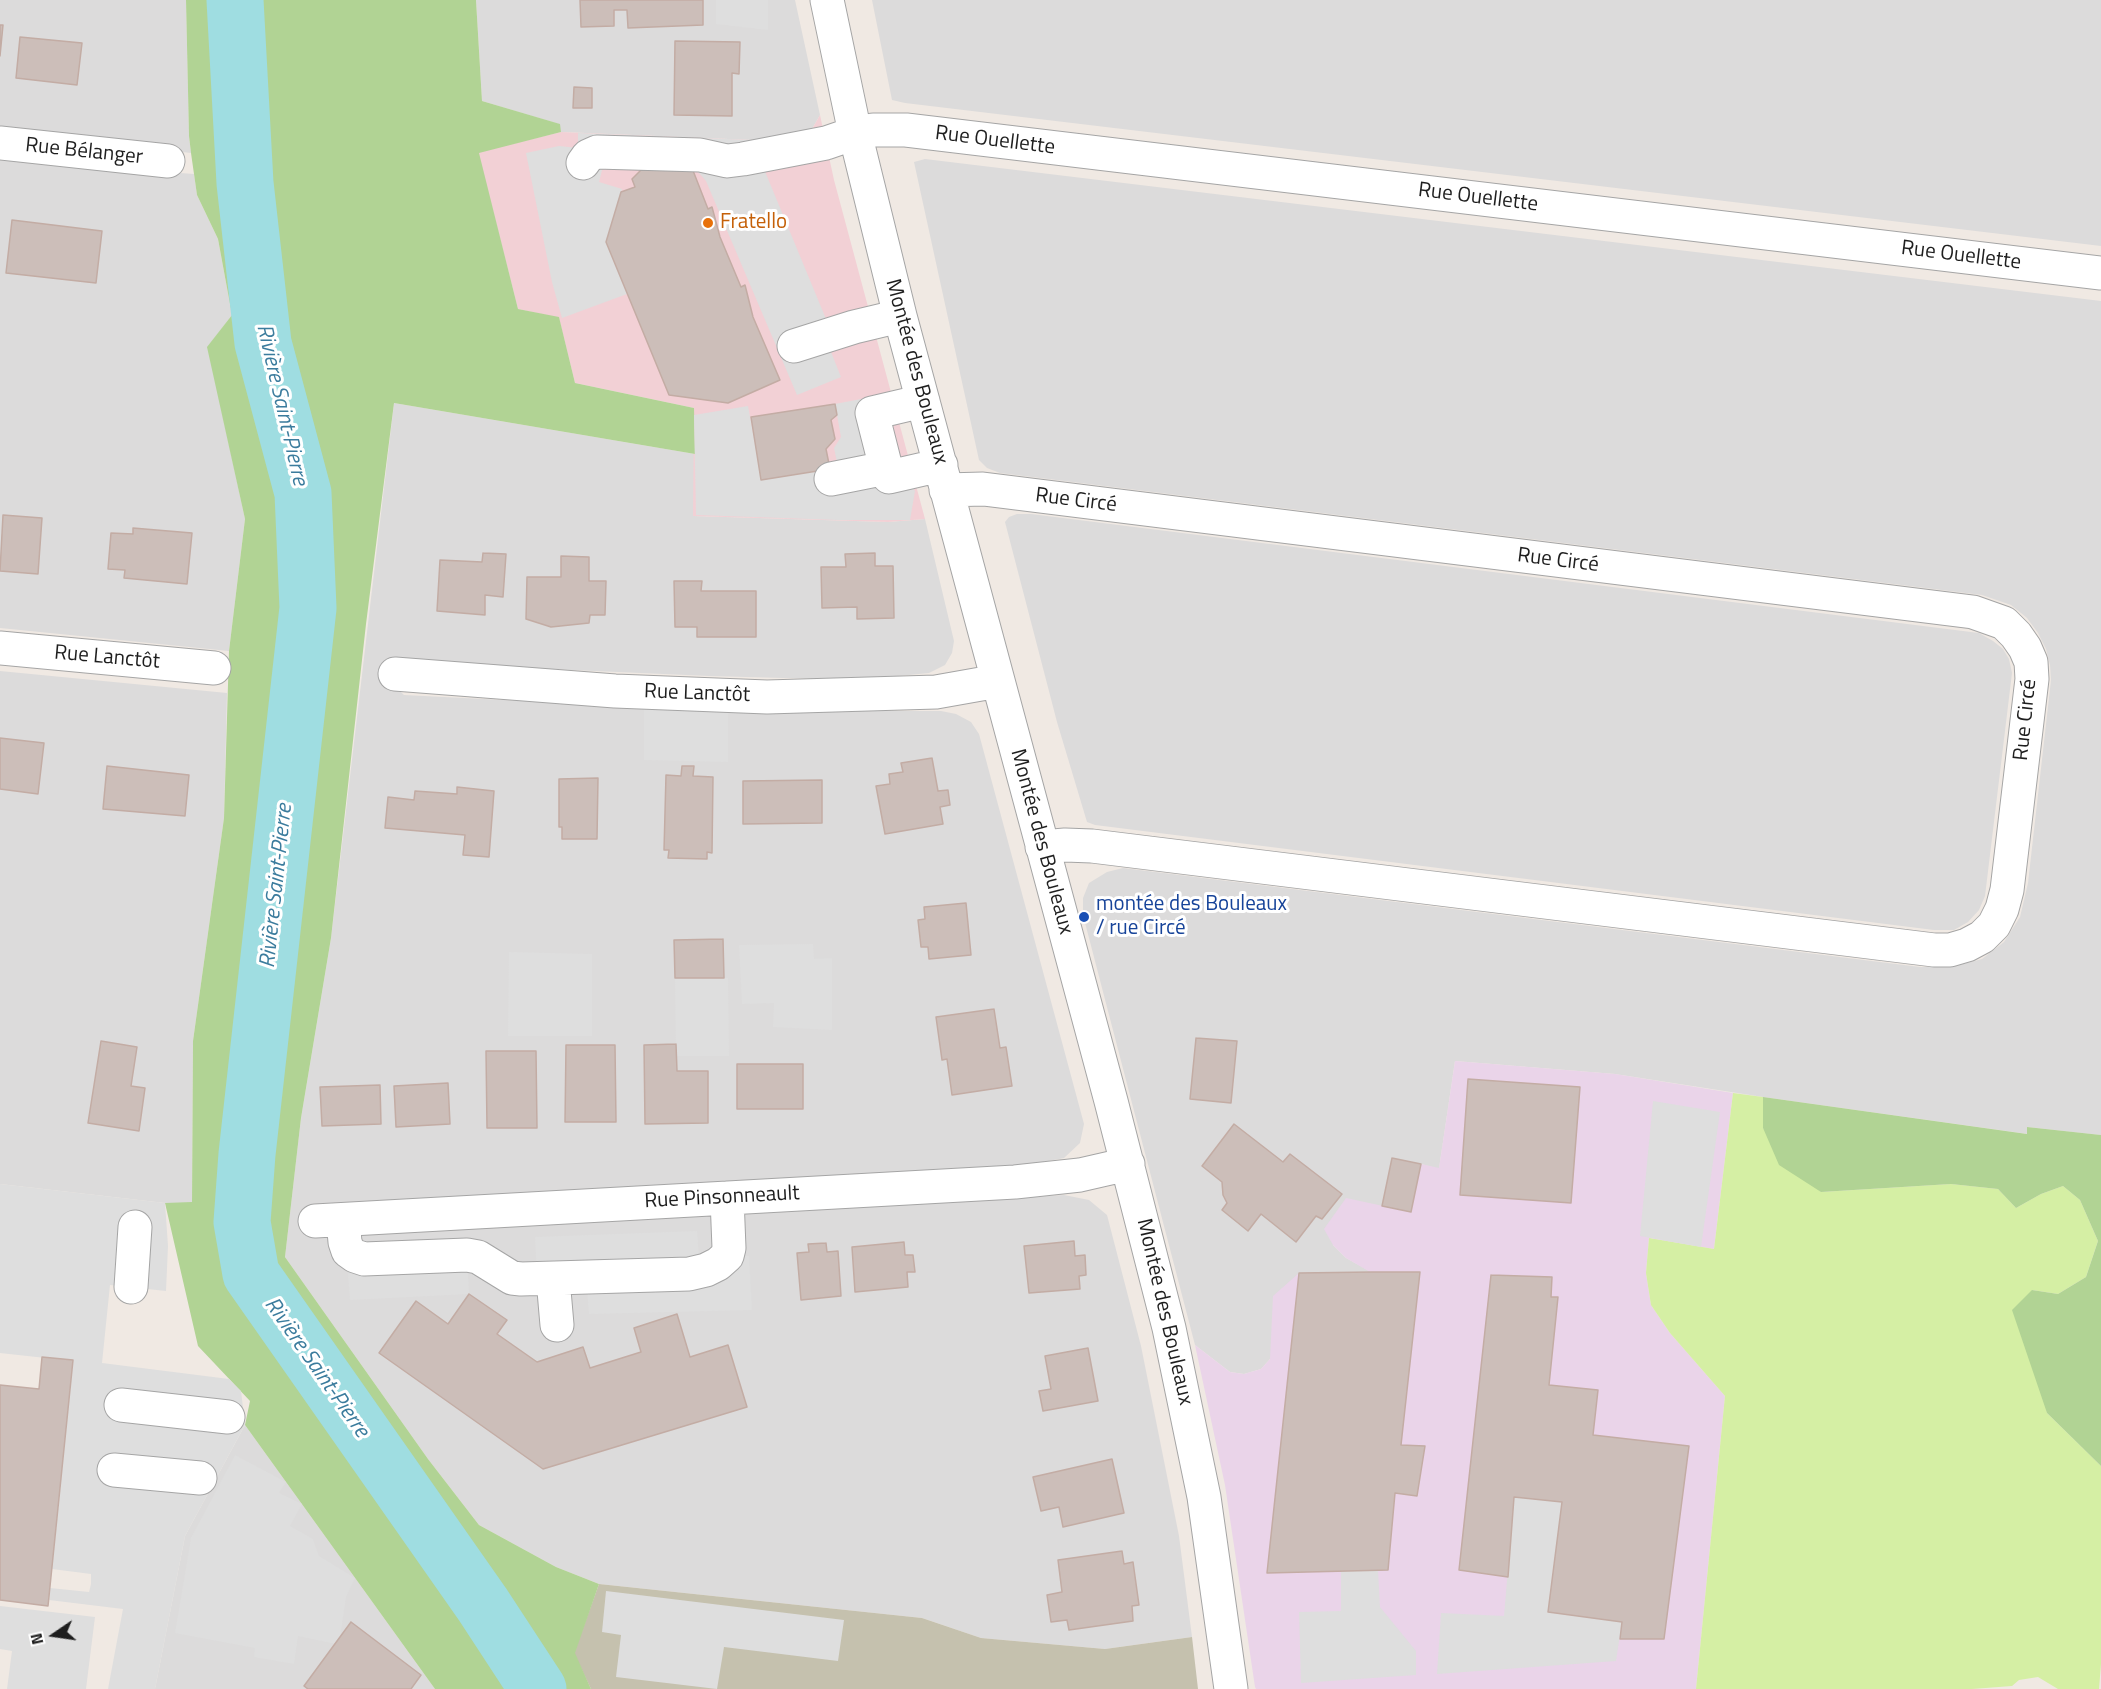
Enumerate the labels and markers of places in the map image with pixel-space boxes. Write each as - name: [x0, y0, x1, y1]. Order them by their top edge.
- place label: Fratello: [720, 210, 787, 236]
- marker: Fratello: [701, 216, 715, 230]
- place label: montée des Bouleaux / rue Circé: [1096, 892, 1287, 942]
- marker: montée des Bouleaux / rue Circé: [1077, 910, 1091, 924]

